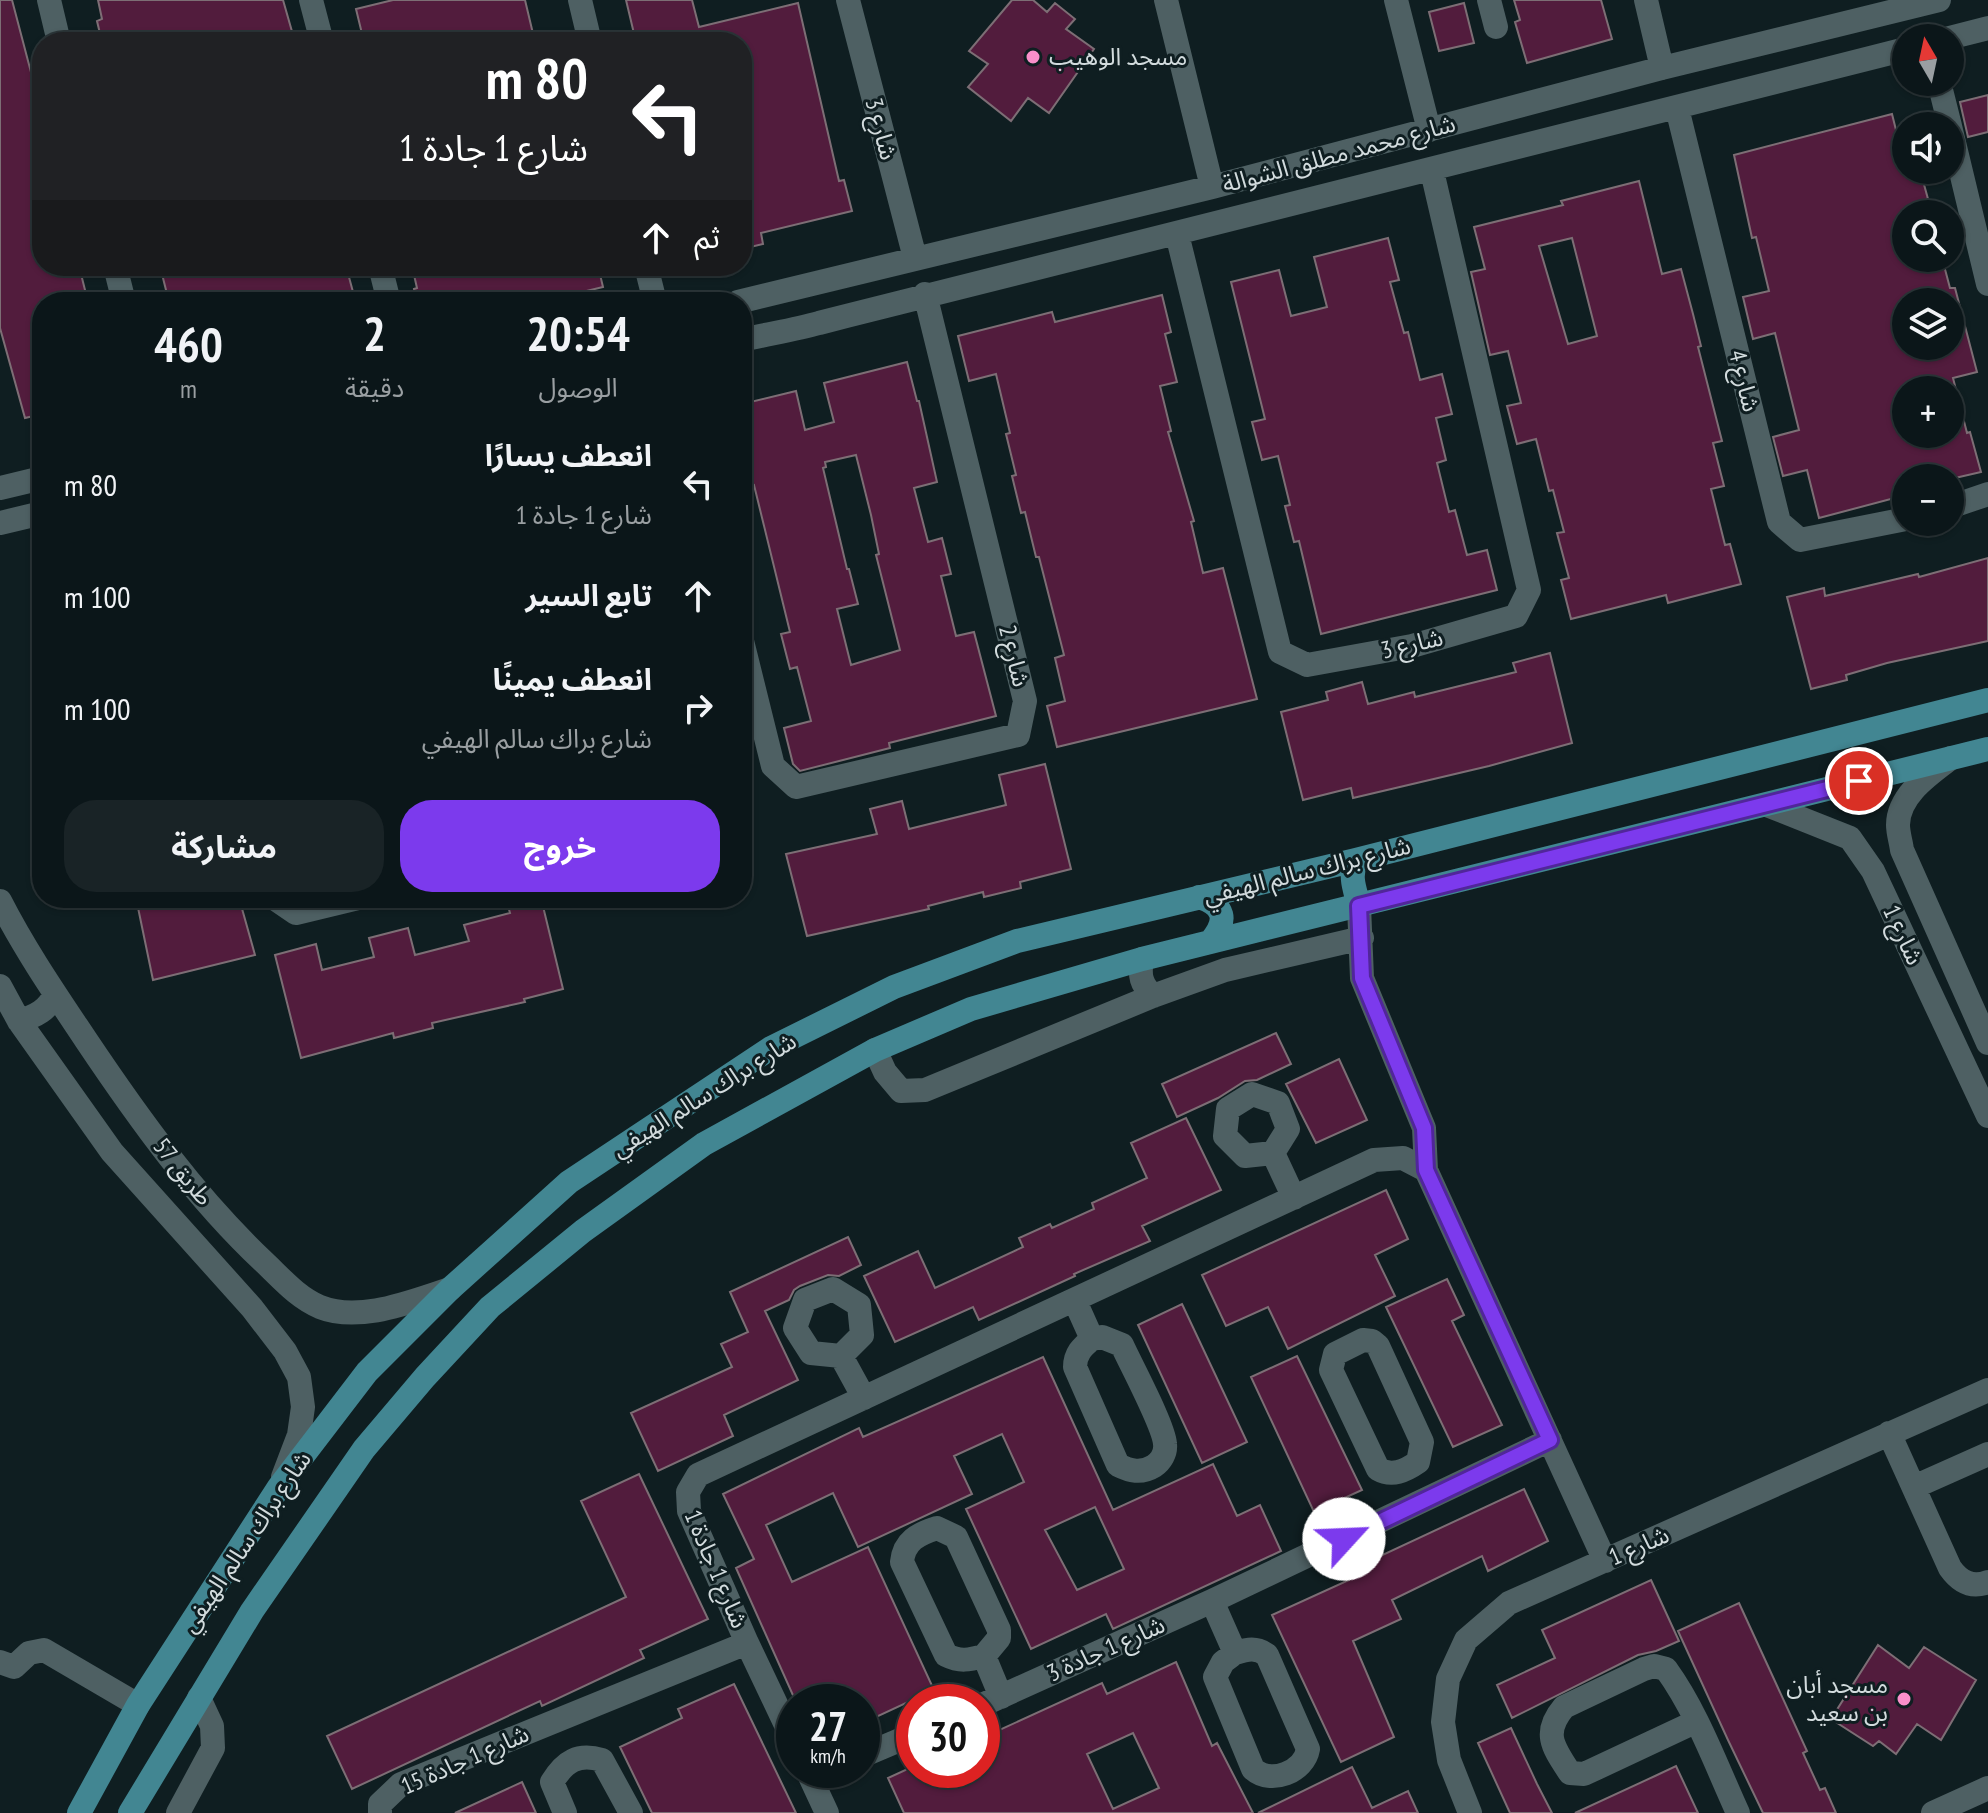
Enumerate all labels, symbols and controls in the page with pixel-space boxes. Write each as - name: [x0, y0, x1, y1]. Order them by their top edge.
- north arrow: [1892, 24, 1964, 96]
- map controls: [1892, 24, 1964, 536]
- place label: مسجد الوهيب: [1049, 41, 1187, 72]
- text: 80 m: [486, 42, 588, 114]
- marker: مسجد الوهيب: [1024, 48, 1042, 66]
- icon: left: [616, 64, 720, 168]
- street label: شارع 3: [856, 95, 905, 164]
- street label: شارع محمد مطلق الشوالة: [1219, 107, 1459, 201]
- button: sound: [1892, 112, 1964, 184]
- text: شارع 1 جادة 1: [399, 124, 588, 171]
- button: search: [1892, 200, 1964, 272]
- icon: ahead: [634, 216, 678, 260]
- text: ثم: [694, 217, 720, 256]
- button: layers: [1892, 288, 1964, 360]
- text: 2: [363, 302, 386, 364]
- text: 20:54: [526, 302, 630, 364]
- text: 460: [154, 313, 223, 375]
- street label: شارع 4: [1720, 347, 1767, 416]
- text: دقيقة: [345, 371, 404, 404]
- text: الوصول: [539, 371, 618, 404]
- text: m: [180, 372, 197, 405]
- button: +: [1892, 376, 1964, 448]
- text: انعطف يسارًا: [485, 435, 652, 474]
- icon: left: [676, 462, 720, 506]
- button: −: [1892, 464, 1964, 536]
- text: 80 m: [64, 465, 117, 504]
- text: شارع 1 جادة 1: [516, 498, 652, 531]
- icon: ahead: [676, 574, 720, 618]
- text: تابع السير: [525, 575, 652, 614]
- text: 100 m: [64, 577, 130, 616]
- street label: شارع 3: [1378, 621, 1446, 668]
- street label: شارع 2: [990, 622, 1037, 691]
- text: انعطف يمينًا: [492, 659, 652, 698]
- icon: right: [676, 686, 720, 730]
- text: 100 m: [64, 689, 130, 728]
- text: شارع براك سالم الهيفي: [422, 722, 652, 755]
- pin: [1825, 747, 1893, 815]
- icon: arrive: [1837, 759, 1881, 803]
- button: مشاركة: [64, 800, 384, 892]
- button: خروج: [400, 800, 720, 892]
- street label: شارع براك سالم الهيفي: [1200, 830, 1415, 915]
- street label: شارع 1: [1874, 900, 1931, 971]
- street label: شارع براك سالم الهيفي: [605, 1025, 804, 1167]
- street label: طريق 57: [147, 1132, 220, 1212]
- street label: شارع براك سالم الهيفي: [173, 1445, 321, 1640]
- position arrow: [1302, 1497, 1386, 1581]
- street label: شارع 1 جادة 1: [676, 1505, 755, 1634]
- street label: شارع 1: [1604, 1519, 1675, 1574]
- street label: شارع 1 جادة 3: [1042, 1609, 1170, 1690]
- place label: مسجد أبان بن سعيد: [1786, 1669, 1888, 1728]
- speed limit sign: 30: [896, 1684, 1000, 1788]
- marker: مسجد أبان بن سعيد: [1895, 1690, 1913, 1708]
- text: 27: [809, 1700, 847, 1752]
- street label: شارع 1 جادة 15: [396, 1718, 534, 1803]
- text: km/h: [810, 1743, 846, 1769]

